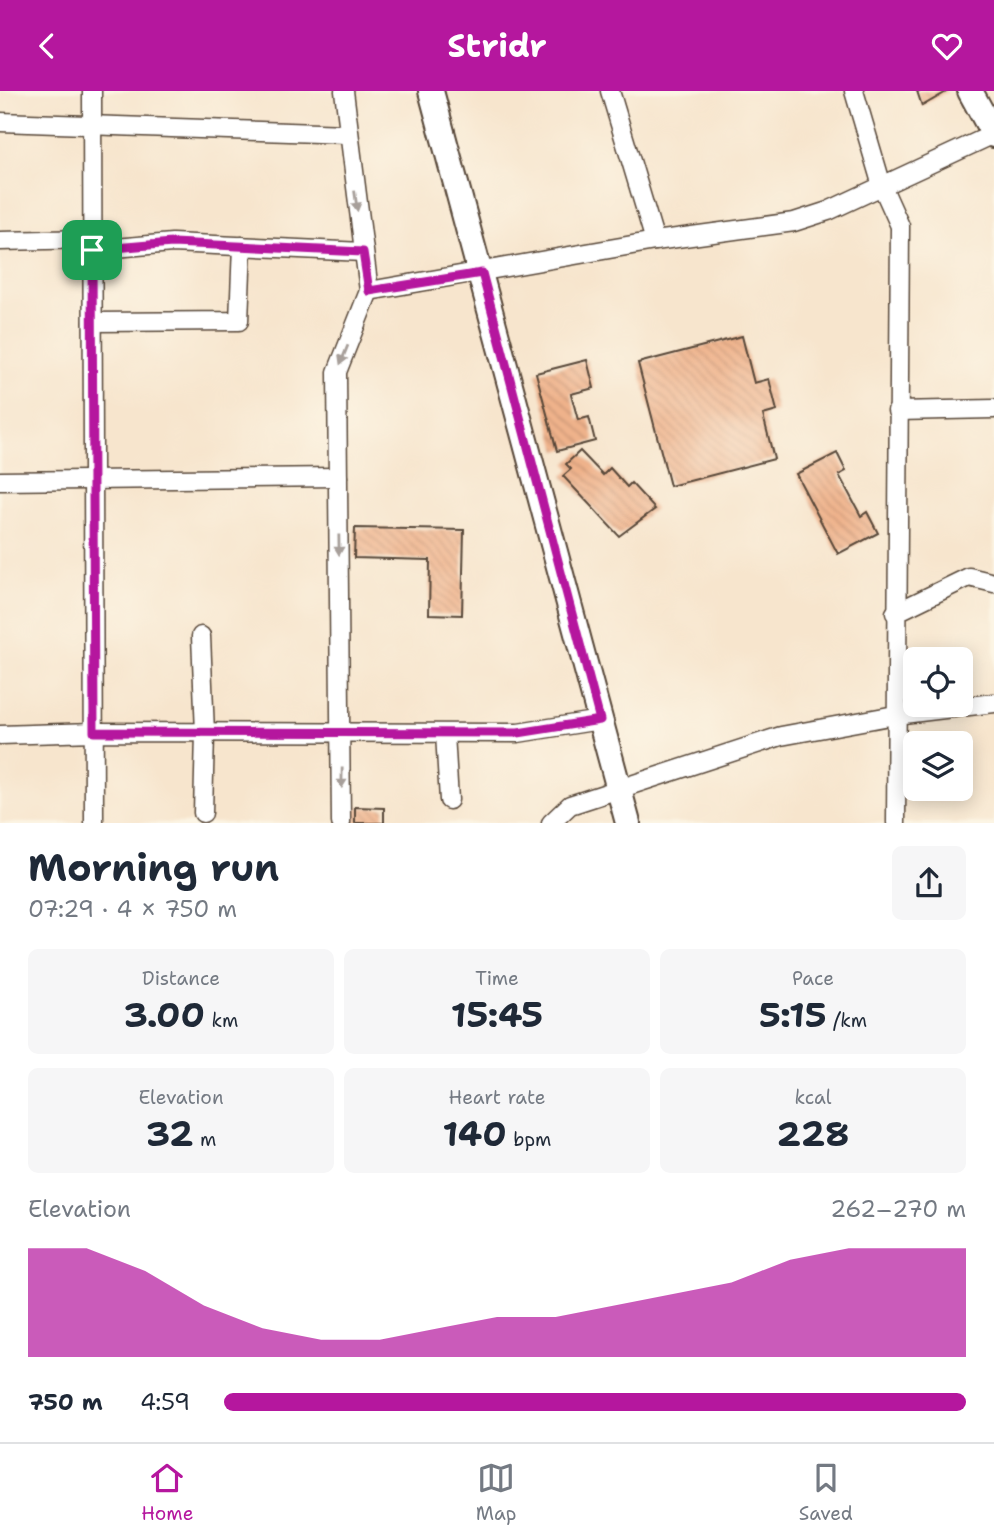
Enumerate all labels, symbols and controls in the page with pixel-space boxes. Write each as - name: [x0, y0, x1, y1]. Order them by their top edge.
- text: Stridr: [447, 24, 547, 67]
- icon: back: [28, 27, 66, 65]
- icon: heart: [928, 27, 966, 65]
- one-way arrow: [351, 190, 362, 212]
- pin: [62, 220, 122, 280]
- icon: arrive: [73, 231, 111, 269]
- one-way arrow: [338, 344, 349, 365]
- one-way arrow: [333, 534, 345, 556]
- map controls: [903, 647, 973, 801]
- button: locate: [903, 647, 973, 717]
- button: layers: [903, 731, 973, 801]
- one-way arrow: [336, 767, 348, 789]
- text: Morning run: [28, 842, 279, 893]
- button: share: [892, 846, 966, 920]
- text: 07:29 · 4 × 750 m: [28, 894, 237, 924]
- text: Distance: [142, 966, 220, 991]
- text: Time: [475, 966, 519, 991]
- text: Pace: [792, 966, 834, 991]
- text: 3.00: [124, 991, 205, 1038]
- text: 15:45: [451, 991, 543, 1038]
- text: 5:15: [759, 991, 827, 1038]
- text: km: [205, 1008, 238, 1033]
- text: /km: [827, 1008, 867, 1033]
- text: Elevation: [138, 1085, 224, 1110]
- text: Heart rate: [449, 1085, 545, 1110]
- text: kcal: [795, 1085, 831, 1110]
- text: 32: [146, 1110, 193, 1157]
- text: 140: [443, 1110, 507, 1157]
- text: 228: [777, 1110, 849, 1157]
- text: m: [193, 1127, 216, 1152]
- text: bpm: [507, 1127, 551, 1152]
- text: Elevation: [28, 1194, 131, 1224]
- text: 262–270 m: [830, 1194, 966, 1224]
- text: 750 m: [28, 1387, 103, 1417]
- text: 4:59: [140, 1387, 190, 1417]
- tab: Home: [141, 1459, 193, 1526]
- tab: Map: [476, 1459, 516, 1526]
- tab: Saved: [799, 1459, 853, 1526]

